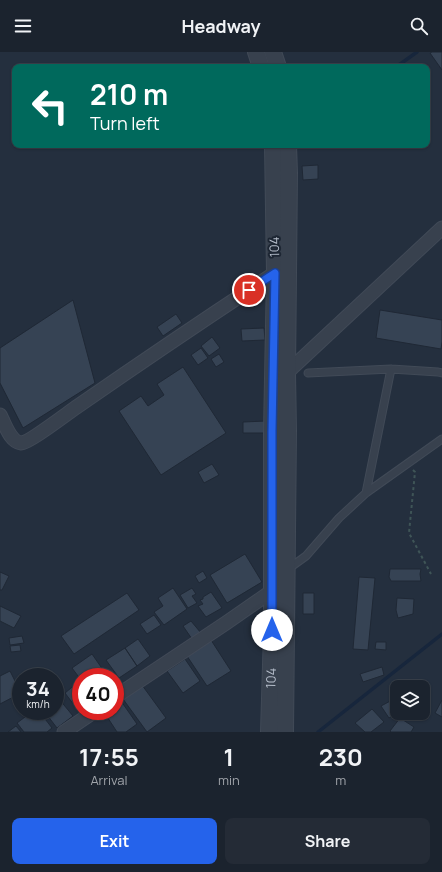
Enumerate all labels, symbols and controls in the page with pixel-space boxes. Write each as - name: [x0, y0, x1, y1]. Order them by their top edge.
- text: Headway: [182, 14, 260, 38]
- icon: menu: [12, 15, 34, 37]
- icon: search: [408, 15, 430, 37]
- text: 210 m: [90, 75, 168, 113]
- icon: left: [24, 80, 76, 132]
- text: Turn left: [90, 111, 160, 135]
- street label: 104: [265, 236, 283, 257]
- pin: [232, 273, 266, 307]
- icon: arrive: [238, 279, 260, 301]
- position arrow: [251, 609, 293, 651]
- street label: 104: [261, 667, 280, 689]
- speed limit sign: 40: [72, 668, 124, 720]
- text: 34: [26, 675, 50, 702]
- map controls: [390, 680, 430, 720]
- button: layers: [390, 680, 430, 720]
- text: km/h: [26, 697, 50, 711]
- text: 17:55: [79, 740, 139, 773]
- text: 1: [224, 740, 234, 773]
- text: 230: [319, 740, 363, 773]
- text: Arrival: [90, 771, 128, 789]
- text: min: [218, 771, 240, 789]
- text: m: [335, 771, 346, 789]
- button: Exit: [12, 818, 217, 864]
- button: Share: [225, 818, 430, 864]

